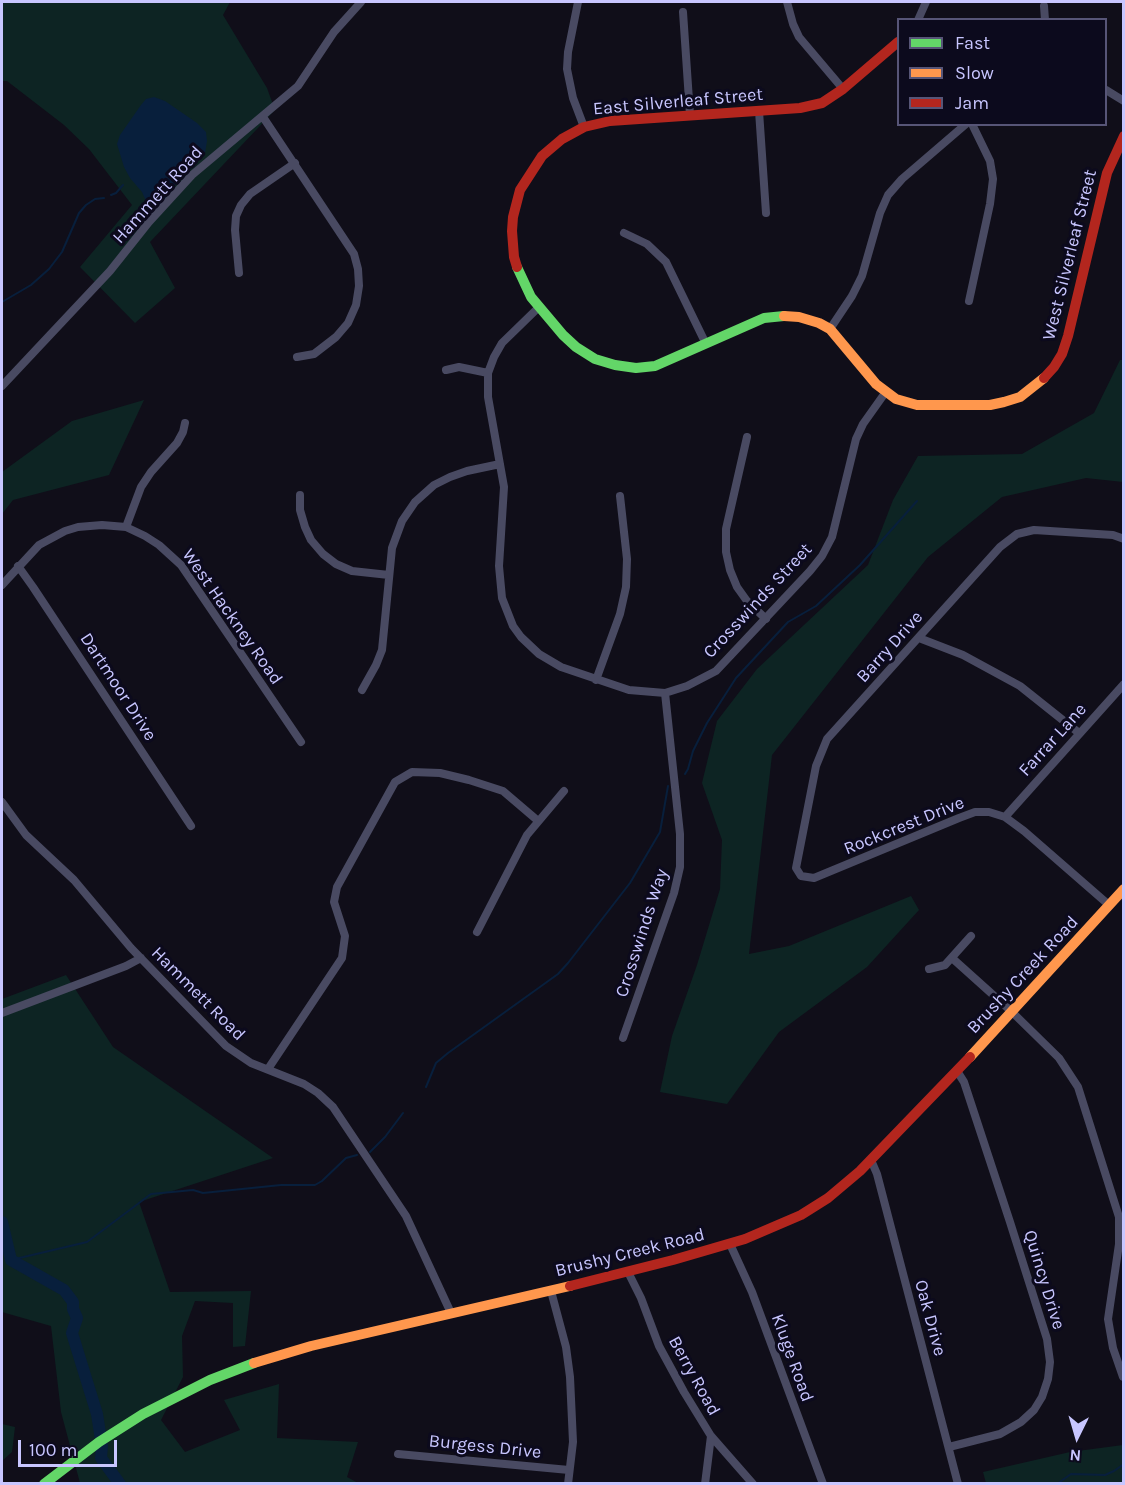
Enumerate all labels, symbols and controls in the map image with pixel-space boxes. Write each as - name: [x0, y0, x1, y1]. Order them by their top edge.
- legend: [897, 18, 1107, 126]
- text: Fast: [955, 32, 990, 54]
- text: Slow: [955, 62, 994, 84]
- street label: East Silverleaf Street: [592, 84, 764, 120]
- text: Jam: [955, 92, 989, 114]
- street label: Hammett Road: [108, 142, 208, 248]
- street label: West Silverleaf Street: [1038, 167, 1102, 343]
- street label: Crosswinds Street: [699, 539, 817, 663]
- street label: West Hackney Road: [177, 545, 287, 689]
- street label: Barry Drive: [852, 607, 928, 687]
- street label: Dartmoor Drive: [75, 629, 161, 745]
- street label: Farrar Lane: [1015, 699, 1091, 781]
- street label: Rockcrest Drive: [841, 792, 967, 860]
- street label: Crosswinds Way: [611, 866, 673, 1000]
- street label: Brushy Creek Road: [963, 912, 1083, 1038]
- street label: Hammett Road: [146, 942, 250, 1046]
- street label: Brushy Creek Road: [553, 1224, 707, 1282]
- street label: Quincy Drive: [1019, 1228, 1069, 1332]
- street label: Oak Drive: [909, 1278, 951, 1358]
- street label: Kluge Road: [766, 1311, 818, 1405]
- street label: Berry Road: [663, 1332, 725, 1420]
- north arrow: [1047, 1407, 1107, 1467]
- scale bar: [21, 1428, 120, 1466]
- street label: Burgess Drive: [428, 1430, 542, 1464]
- text: 100 m: [29, 1439, 77, 1461]
- text: N: [1069, 1445, 1082, 1465]

